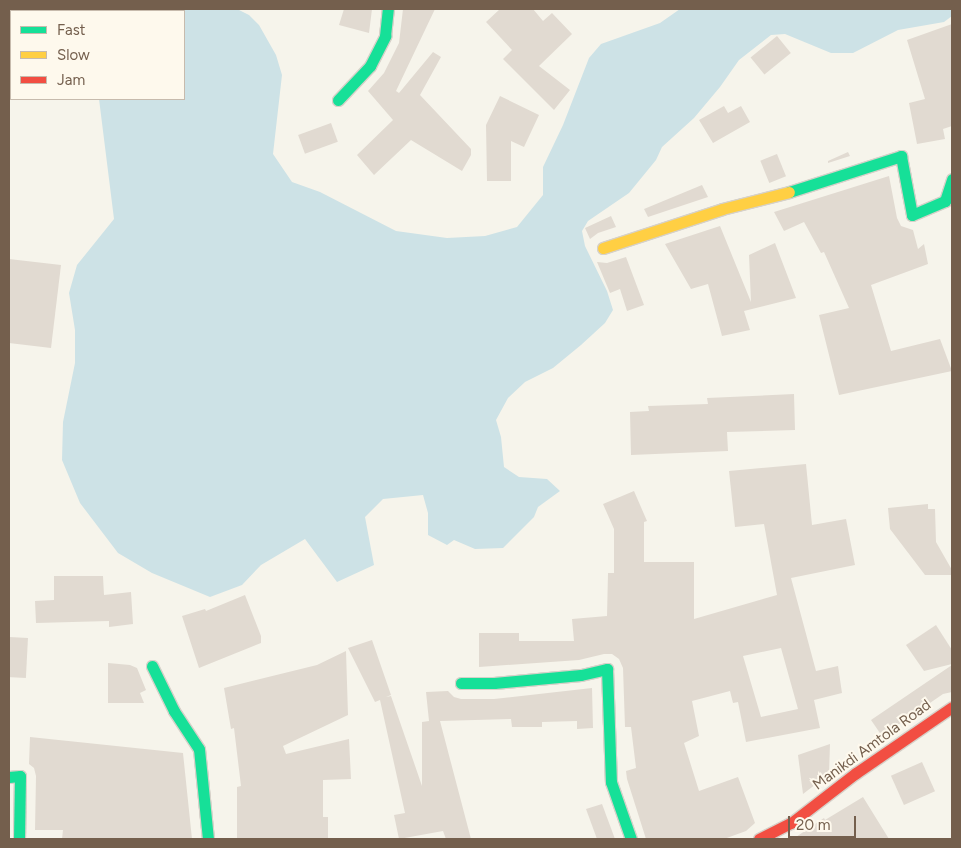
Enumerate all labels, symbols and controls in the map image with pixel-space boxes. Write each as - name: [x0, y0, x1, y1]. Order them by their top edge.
- legend: [10, 10, 185, 100]
- text: Fast: [57, 21, 85, 39]
- text: Slow: [57, 46, 90, 64]
- text: Jam: [57, 71, 85, 89]
- street label: Manikdi Amtola Road: [809, 696, 935, 794]
- scale bar: [791, 806, 858, 838]
- text: 20 m: [796, 816, 830, 834]

